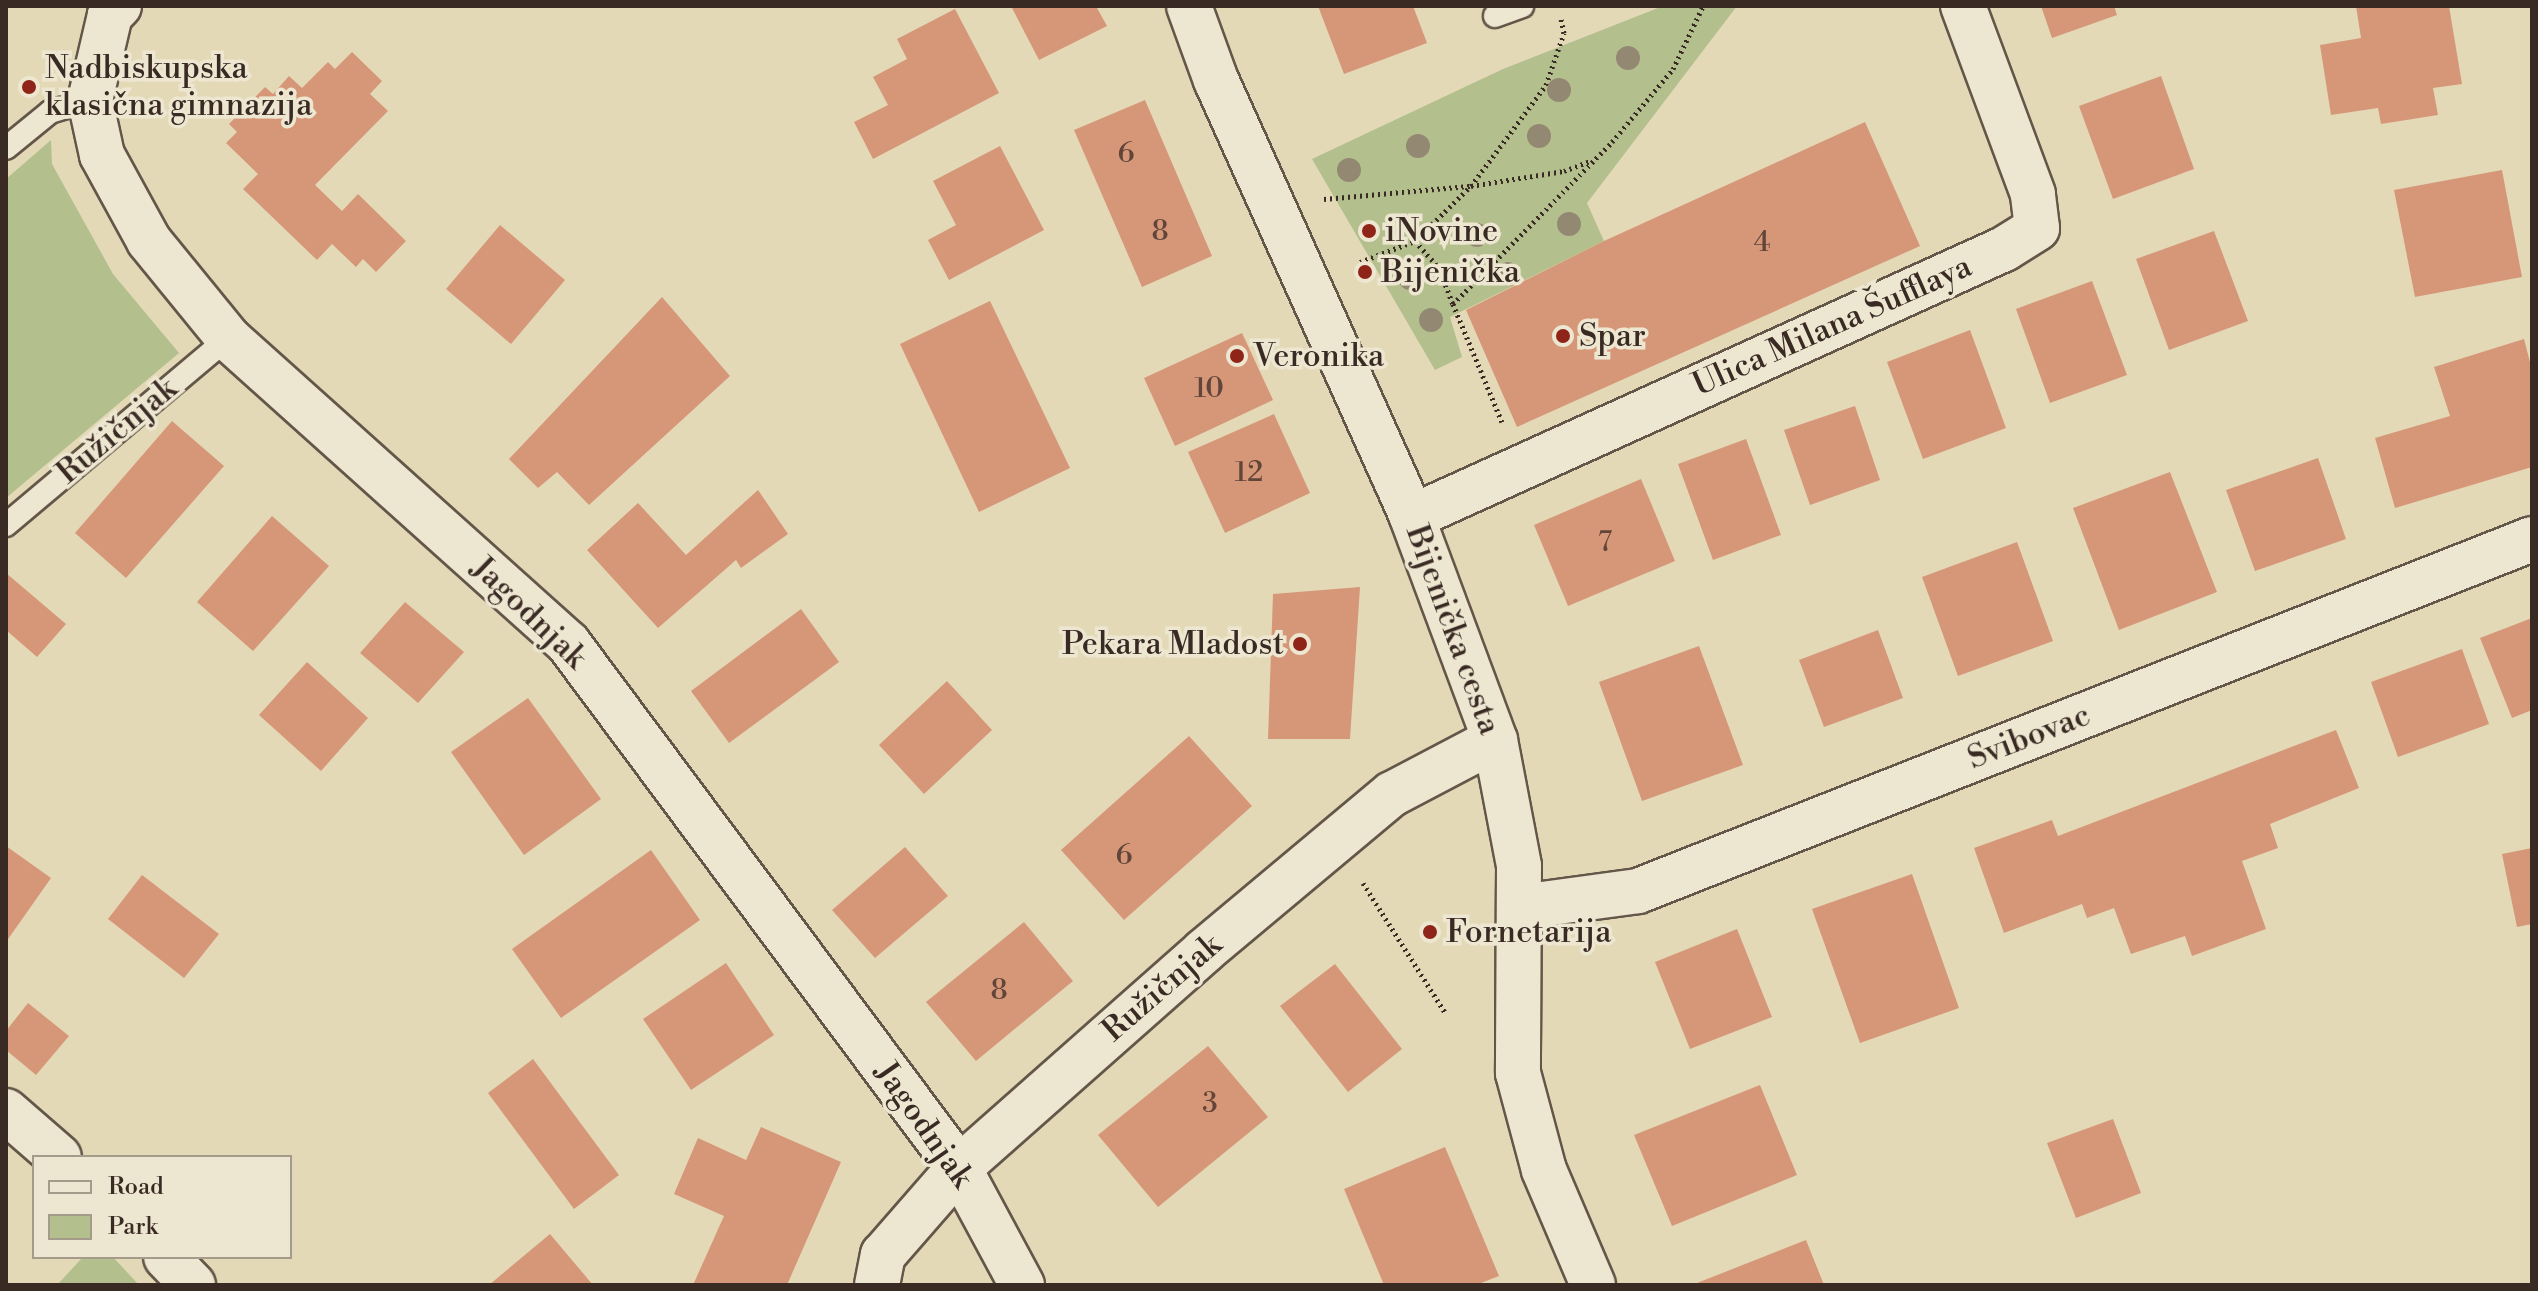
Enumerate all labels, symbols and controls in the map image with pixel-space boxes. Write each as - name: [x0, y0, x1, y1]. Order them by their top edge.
- place label: Nadbiskupska klasična gimnazija: [45, 50, 312, 125]
- marker: Nadbiskupska klasična gimnazija: [20, 78, 38, 96]
- house number: 6: [1118, 137, 1134, 171]
- place label: iNovine: [1385, 212, 1498, 250]
- house number: 8: [1151, 215, 1169, 249]
- marker: iNovine: [1360, 222, 1378, 240]
- house number: 4: [1754, 226, 1770, 260]
- street label: Ulica Milana Šufflaya: [1687, 247, 1977, 405]
- place label: Bijenička: [1381, 253, 1520, 291]
- marker: Bijenička: [1356, 263, 1374, 281]
- place label: Spar: [1579, 317, 1646, 355]
- marker: Spar: [1554, 327, 1572, 345]
- place label: Veronika: [1253, 337, 1384, 375]
- marker: Veronika: [1228, 347, 1246, 365]
- street label: Ružičnjak: [49, 370, 185, 492]
- house number: 10: [1194, 372, 1224, 406]
- house number: 12: [1235, 456, 1263, 490]
- street label: Bijenička cesta: [1397, 520, 1509, 740]
- house number: 7: [1598, 526, 1612, 560]
- street label: Jagodnjak: [464, 549, 594, 677]
- place label: Pekara Mladost: [1062, 625, 1284, 663]
- marker: Pekara Mladost: [1291, 635, 1309, 653]
- street label: Svibovac: [1962, 696, 2096, 778]
- house number: 6: [1116, 839, 1132, 873]
- place label: Fornetarija: [1446, 913, 1611, 951]
- marker: Fornetarija: [1421, 923, 1439, 941]
- street label: Ružičnjak: [1095, 926, 1229, 1050]
- house number: 8: [990, 974, 1008, 1008]
- street label: Jagodnjak: [867, 1055, 981, 1195]
- house number: 3: [1202, 1087, 1218, 1121]
- legend: [32, 1155, 292, 1259]
- text: Road: [108, 1172, 164, 1202]
- text: Park: [108, 1212, 158, 1242]

